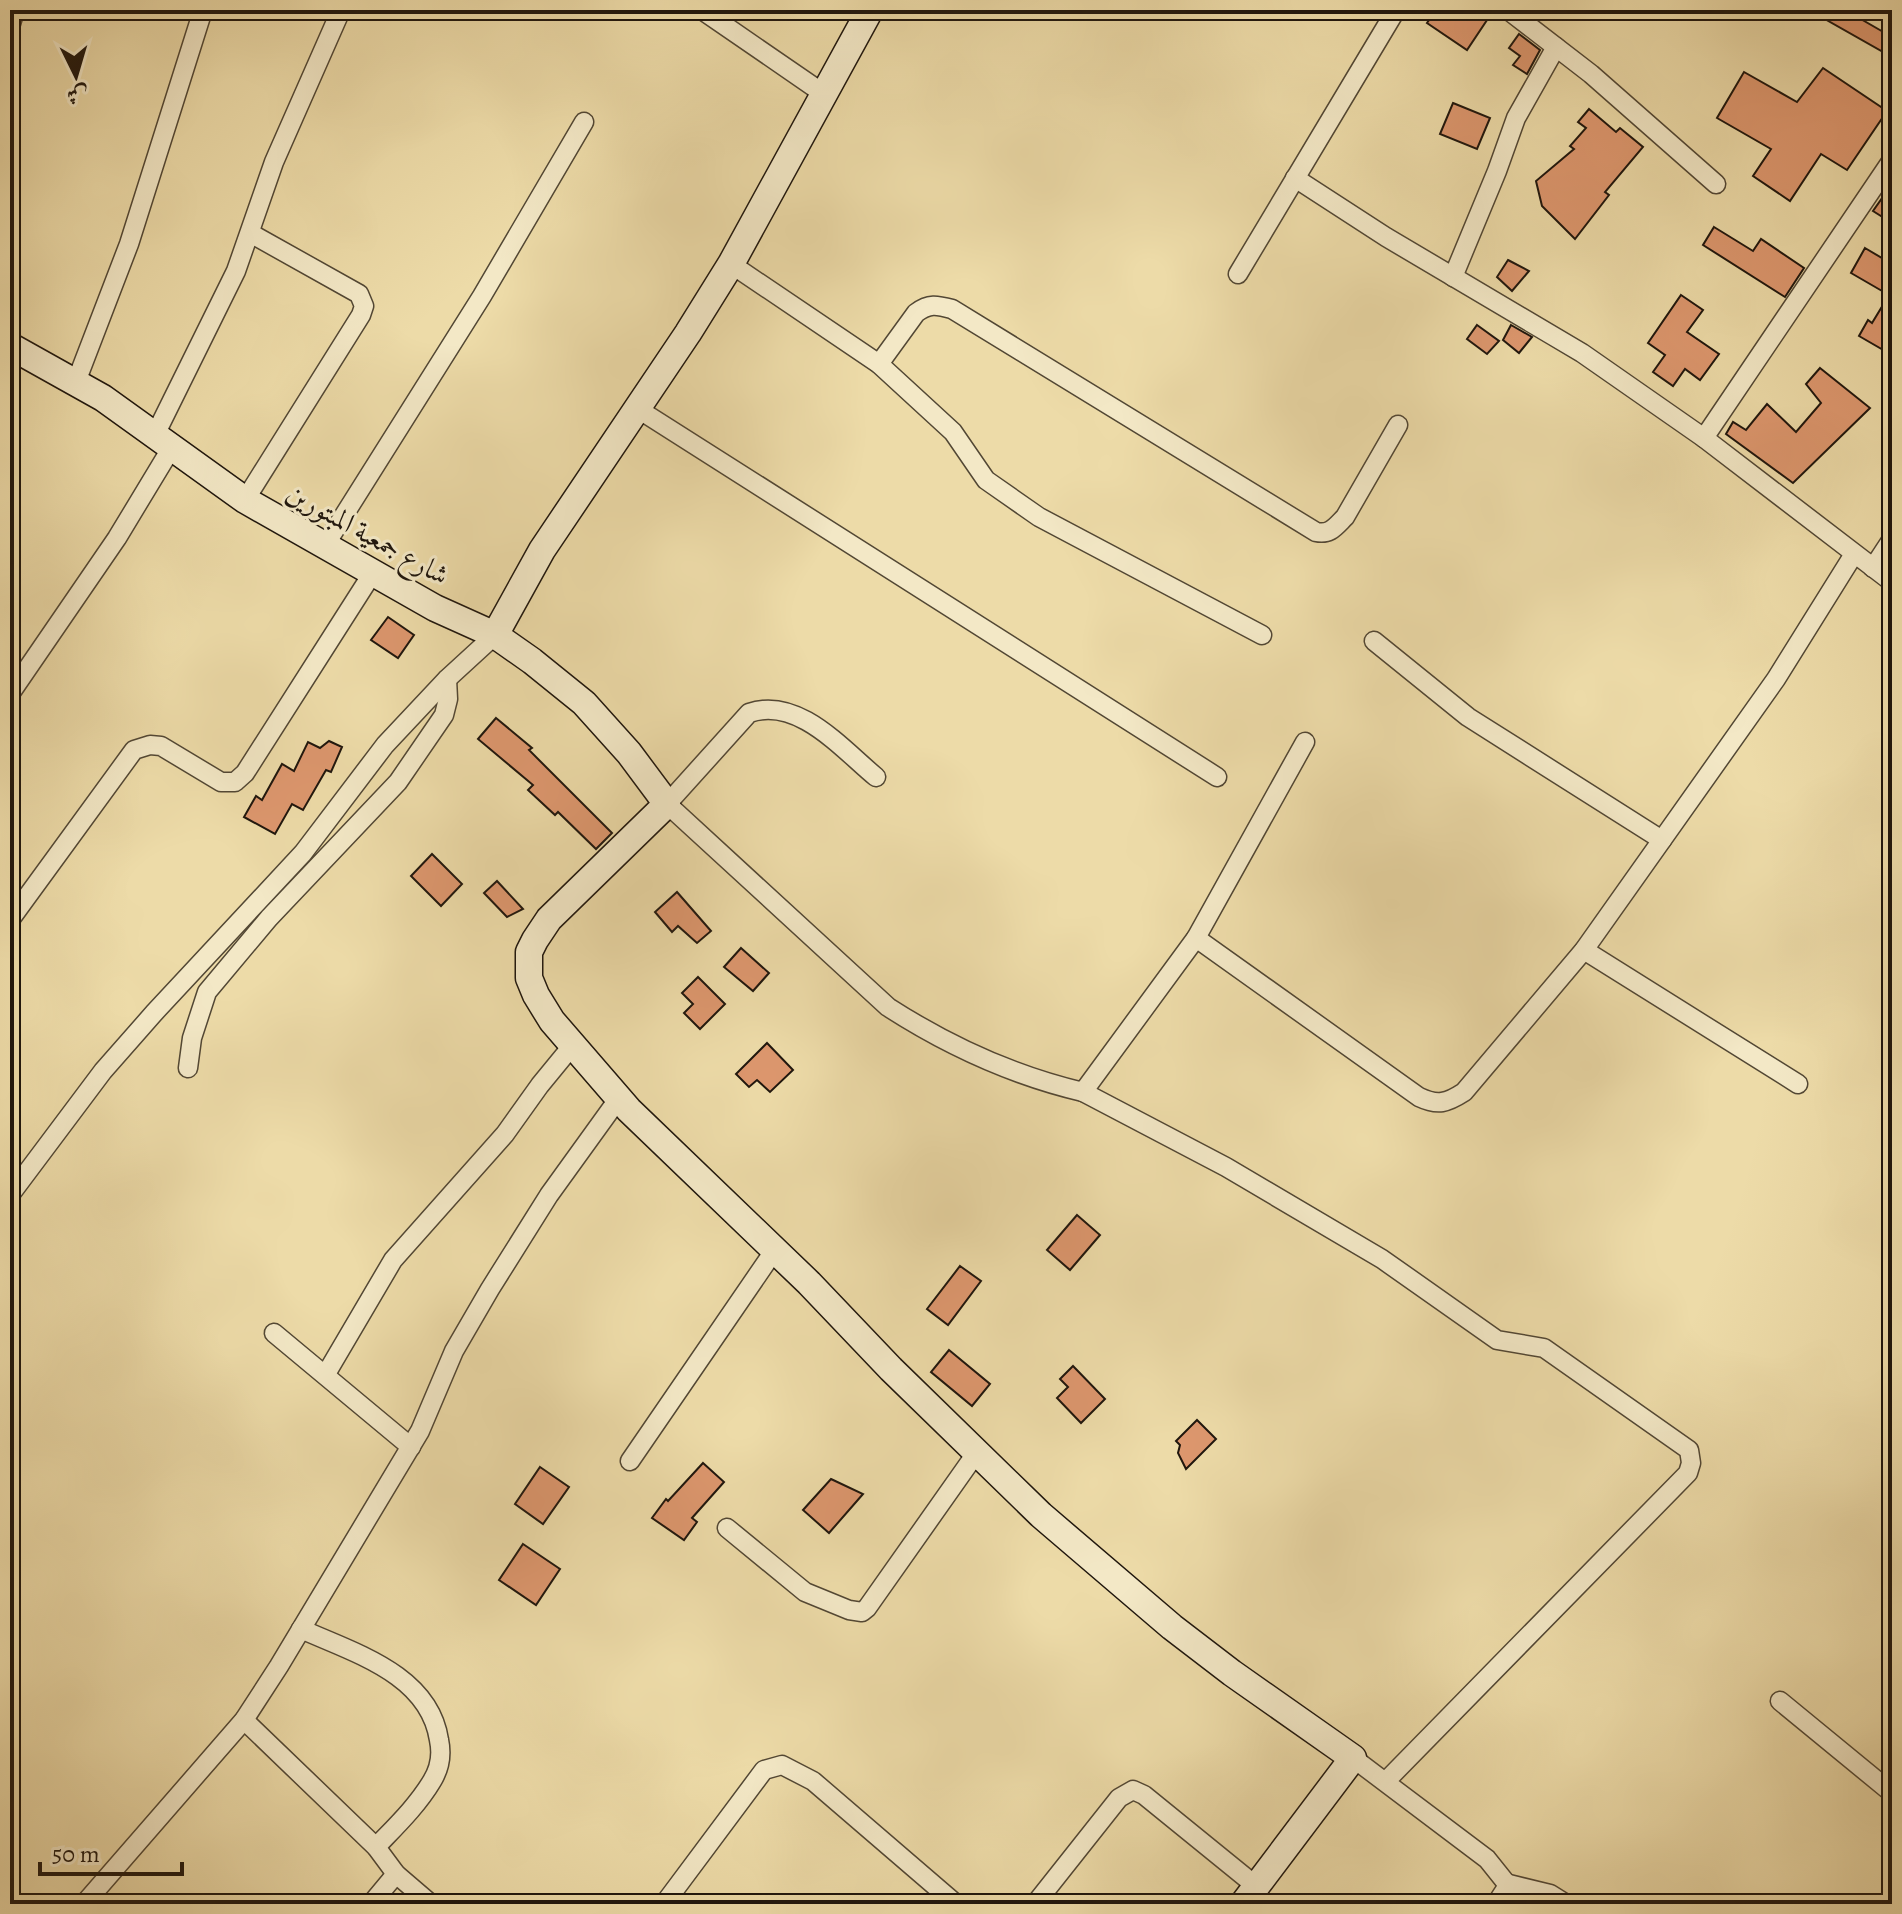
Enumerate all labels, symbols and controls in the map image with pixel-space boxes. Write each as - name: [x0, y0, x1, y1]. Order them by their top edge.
- north arrow: [36, 36, 116, 116]
- text: ش: [65, 79, 90, 111]
- street label: شارع جمعية المبتورين: [277, 474, 456, 598]
- scale bar: [40, 1826, 182, 1876]
- text: 50 m: [52, 1838, 100, 1870]

